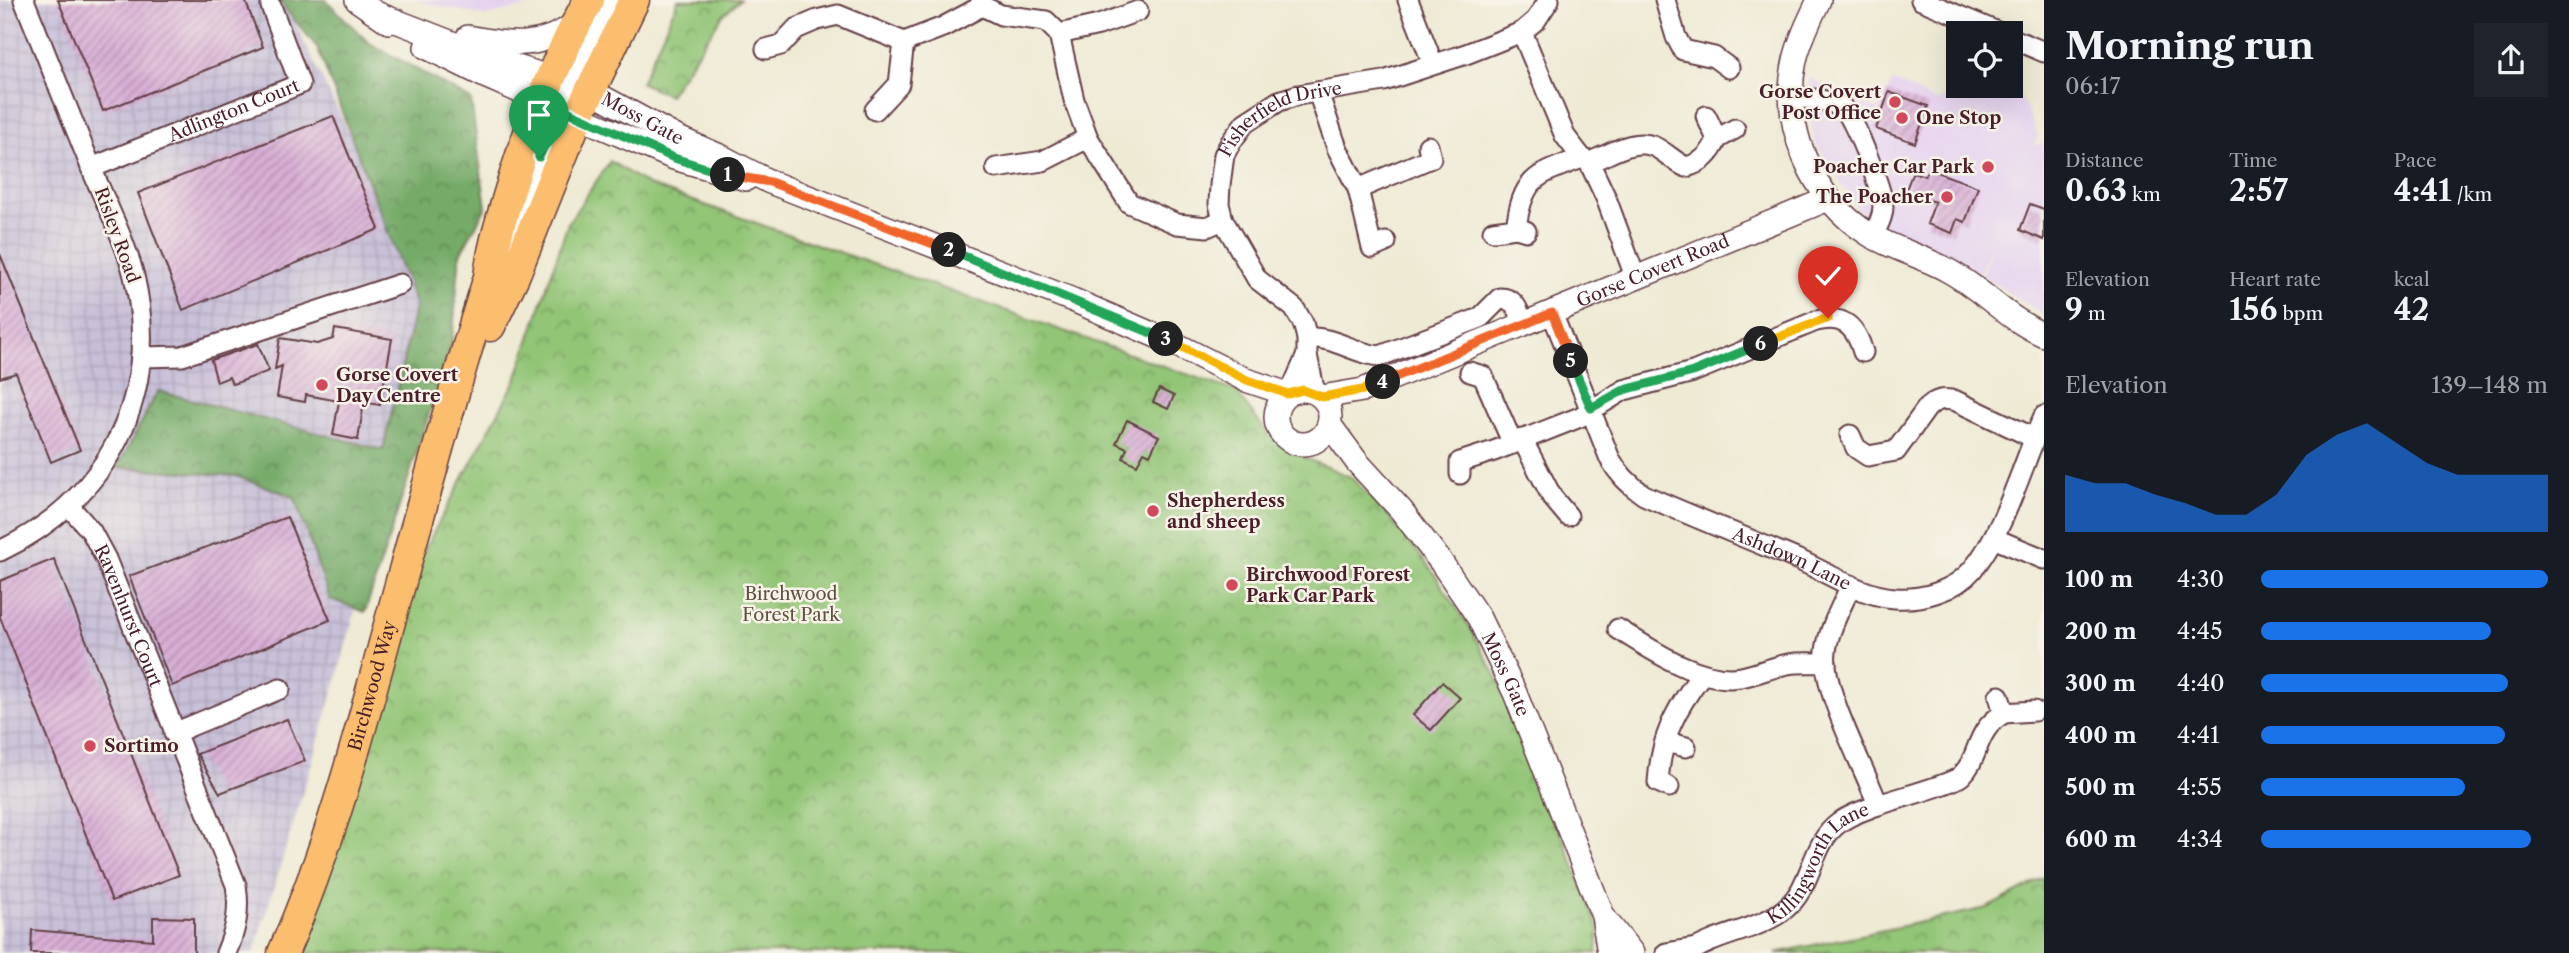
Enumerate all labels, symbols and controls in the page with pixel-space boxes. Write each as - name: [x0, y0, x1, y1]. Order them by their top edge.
- map controls: [1946, 21, 2023, 98]
- button: locate: [1946, 21, 2023, 98]
- text: Morning run: [2065, 22, 2314, 69]
- button: share: [2474, 23, 2548, 97]
- text: 06:17: [2065, 72, 2121, 100]
- street label: Adlington Court: [164, 74, 303, 147]
- street label: Fisherfield Drive: [1214, 77, 1343, 161]
- place label: Gorse Covert Post Office: [1759, 81, 1882, 124]
- pin: [509, 85, 569, 157]
- street label: Moss Gate: [598, 88, 687, 150]
- marker: Gorse Covert Post Office: [1887, 94, 1903, 110]
- icon: arrive: [520, 96, 558, 134]
- place label: One Stop: [1916, 107, 2001, 129]
- marker: One Stop: [1894, 110, 1910, 126]
- text: Distance: [2065, 149, 2144, 172]
- text: Time: [2229, 149, 2277, 172]
- text: Pace: [2394, 149, 2437, 172]
- place label: Poacher Car Park: [1813, 156, 1975, 178]
- pin: 1: [710, 158, 746, 192]
- marker: Poacher Car Park: [1980, 159, 1996, 175]
- text: 1: [723, 163, 732, 186]
- text: 0.63: [2065, 172, 2127, 209]
- text: 2:57: [2229, 172, 2288, 209]
- text: 4:41: [2394, 172, 2452, 209]
- text: km: [2127, 183, 2161, 206]
- text: /km: [2452, 183, 2492, 206]
- street label: Risley Road: [90, 184, 145, 286]
- place label: The Poacher: [1816, 186, 1933, 208]
- marker: The Poacher: [1939, 189, 1955, 205]
- street label: Gorse Covert Road: [1573, 230, 1732, 312]
- pin: 2: [932, 232, 967, 268]
- text: 2: [943, 238, 954, 261]
- pin: [1798, 246, 1858, 318]
- icon: check: [1809, 257, 1847, 295]
- text: Elevation: [2065, 268, 2150, 291]
- text: Heart rate: [2229, 268, 2321, 291]
- text: kcal: [2394, 268, 2430, 291]
- text: 9: [2065, 291, 2083, 328]
- text: 156: [2229, 291, 2277, 328]
- text: 42: [2394, 291, 2429, 328]
- text: m: [2083, 302, 2106, 325]
- text: bpm: [2277, 302, 2323, 325]
- pin: 3: [1148, 322, 1184, 356]
- pin: 6: [1744, 326, 1778, 362]
- text: 3: [1160, 327, 1171, 350]
- text: 6: [1755, 332, 1766, 355]
- pin: 5: [1554, 344, 1588, 378]
- text: 5: [1565, 349, 1576, 372]
- place label: Gorse Covert Day Centre: [336, 364, 459, 407]
- pin: 4: [1366, 364, 1400, 400]
- text: 4: [1377, 370, 1388, 393]
- text: Elevation: [2065, 371, 2168, 399]
- text: 139–148 m: [2431, 371, 2548, 399]
- marker: Gorse Covert Day Centre: [314, 377, 330, 393]
- place label: Shepherdess and sheep: [1167, 490, 1285, 533]
- marker: Shepherdess and sheep: [1145, 503, 1161, 519]
- street label: Ashdown Lane: [1728, 522, 1854, 595]
- street label: Ravenhurst Court: [89, 541, 167, 691]
- place label: Birchwood Forest Park Car Park: [1246, 564, 1411, 607]
- text: 100 m: [2065, 565, 2133, 593]
- text: 4:30: [2177, 565, 2224, 593]
- marker: Birchwood Forest Park Car Park: [1224, 577, 1240, 593]
- park label: Birchwood Forest Park: [742, 583, 841, 626]
- street label: Birchwood Way: [344, 617, 401, 754]
- text: 200 m: [2065, 617, 2137, 645]
- text: 4:45: [2177, 617, 2223, 645]
- street label: Moss Gate: [1477, 629, 1534, 719]
- text: 300 m: [2065, 669, 2136, 697]
- text: 4:40: [2177, 669, 2225, 697]
- text: 400 m: [2065, 721, 2137, 749]
- text: 4:41: [2177, 721, 2220, 749]
- place label: Sortimo: [104, 735, 179, 757]
- marker: Sortimo: [82, 738, 98, 754]
- text: 500 m: [2065, 773, 2136, 801]
- text: 4:55: [2177, 773, 2222, 801]
- street label: Killingworth Lane: [1763, 798, 1872, 929]
- text: 600 m: [2065, 825, 2137, 853]
- text: 4:34: [2177, 825, 2223, 853]

